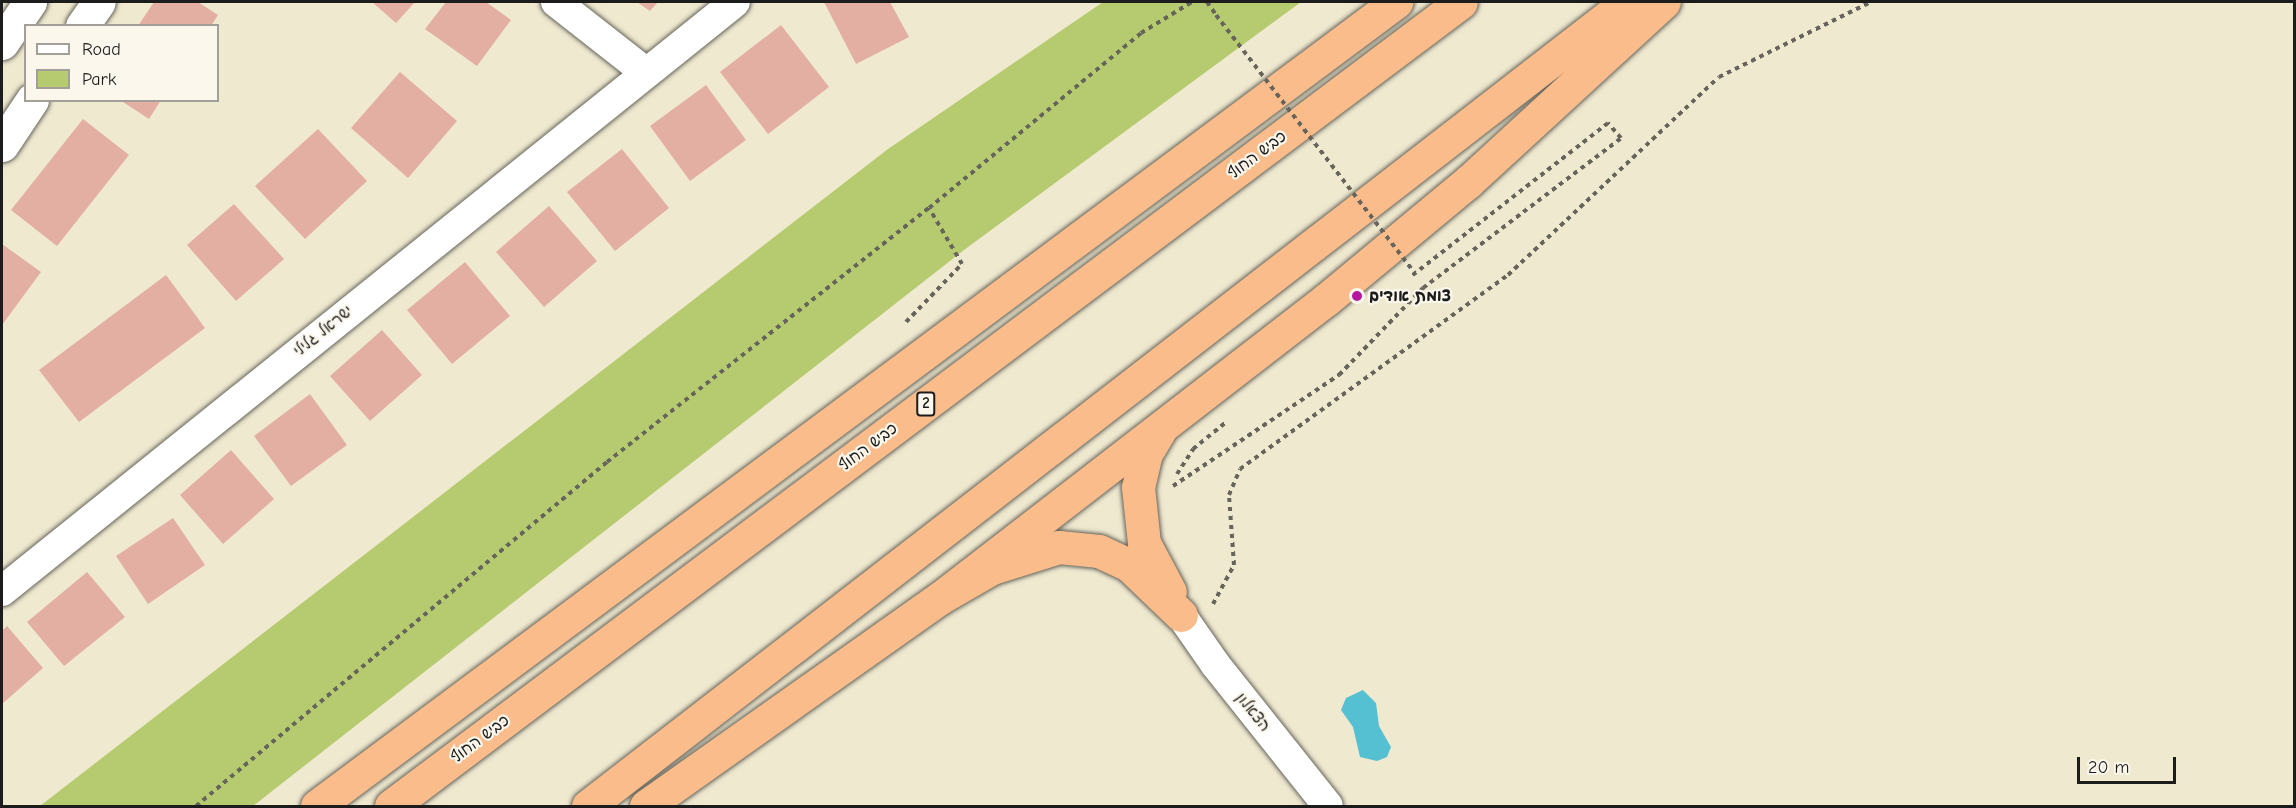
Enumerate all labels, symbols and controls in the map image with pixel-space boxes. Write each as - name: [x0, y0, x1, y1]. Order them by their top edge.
- legend: [24, 24, 219, 102]
- text: Road: [82, 39, 121, 60]
- text: Park: [82, 69, 116, 90]
- street label: כביש החוף: [1224, 127, 1290, 183]
- place label: צומת אודים: [1369, 286, 1451, 306]
- marker: צומת אודים: [1350, 289, 1364, 303]
- street label: ישראל גלילי: [289, 301, 357, 361]
- road number: 2: [916, 392, 936, 416]
- street label: כביש החוף: [835, 419, 901, 475]
- street label: הצאלון: [1231, 688, 1275, 736]
- street label: כביש החוף: [447, 711, 513, 767]
- scale bar: [2080, 745, 2179, 783]
- text: 20 m: [2088, 757, 2129, 778]

